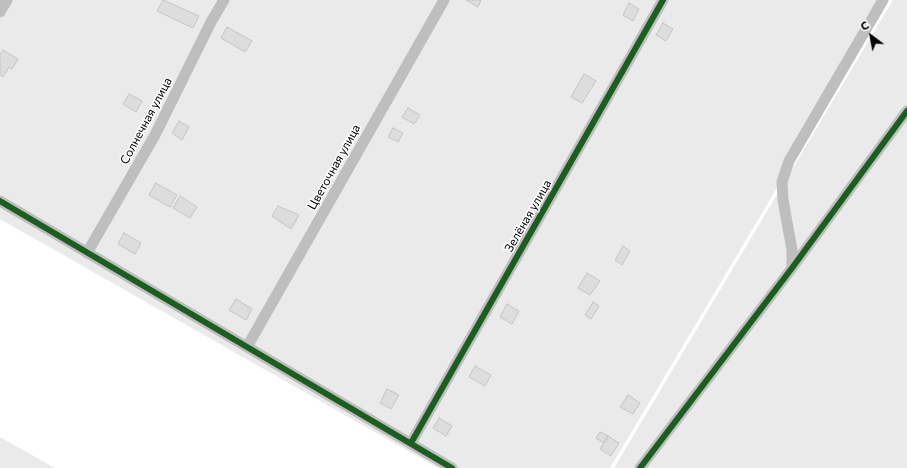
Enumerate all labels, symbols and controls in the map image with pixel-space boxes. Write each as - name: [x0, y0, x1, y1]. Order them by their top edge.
- north arrow: [851, 16, 891, 56]
- text: С: [858, 18, 871, 33]
- street label: Солнечная улица: [117, 75, 175, 167]
- street label: Цветочная улица: [305, 122, 363, 212]
- street label: Зелёная улица: [502, 177, 554, 255]

